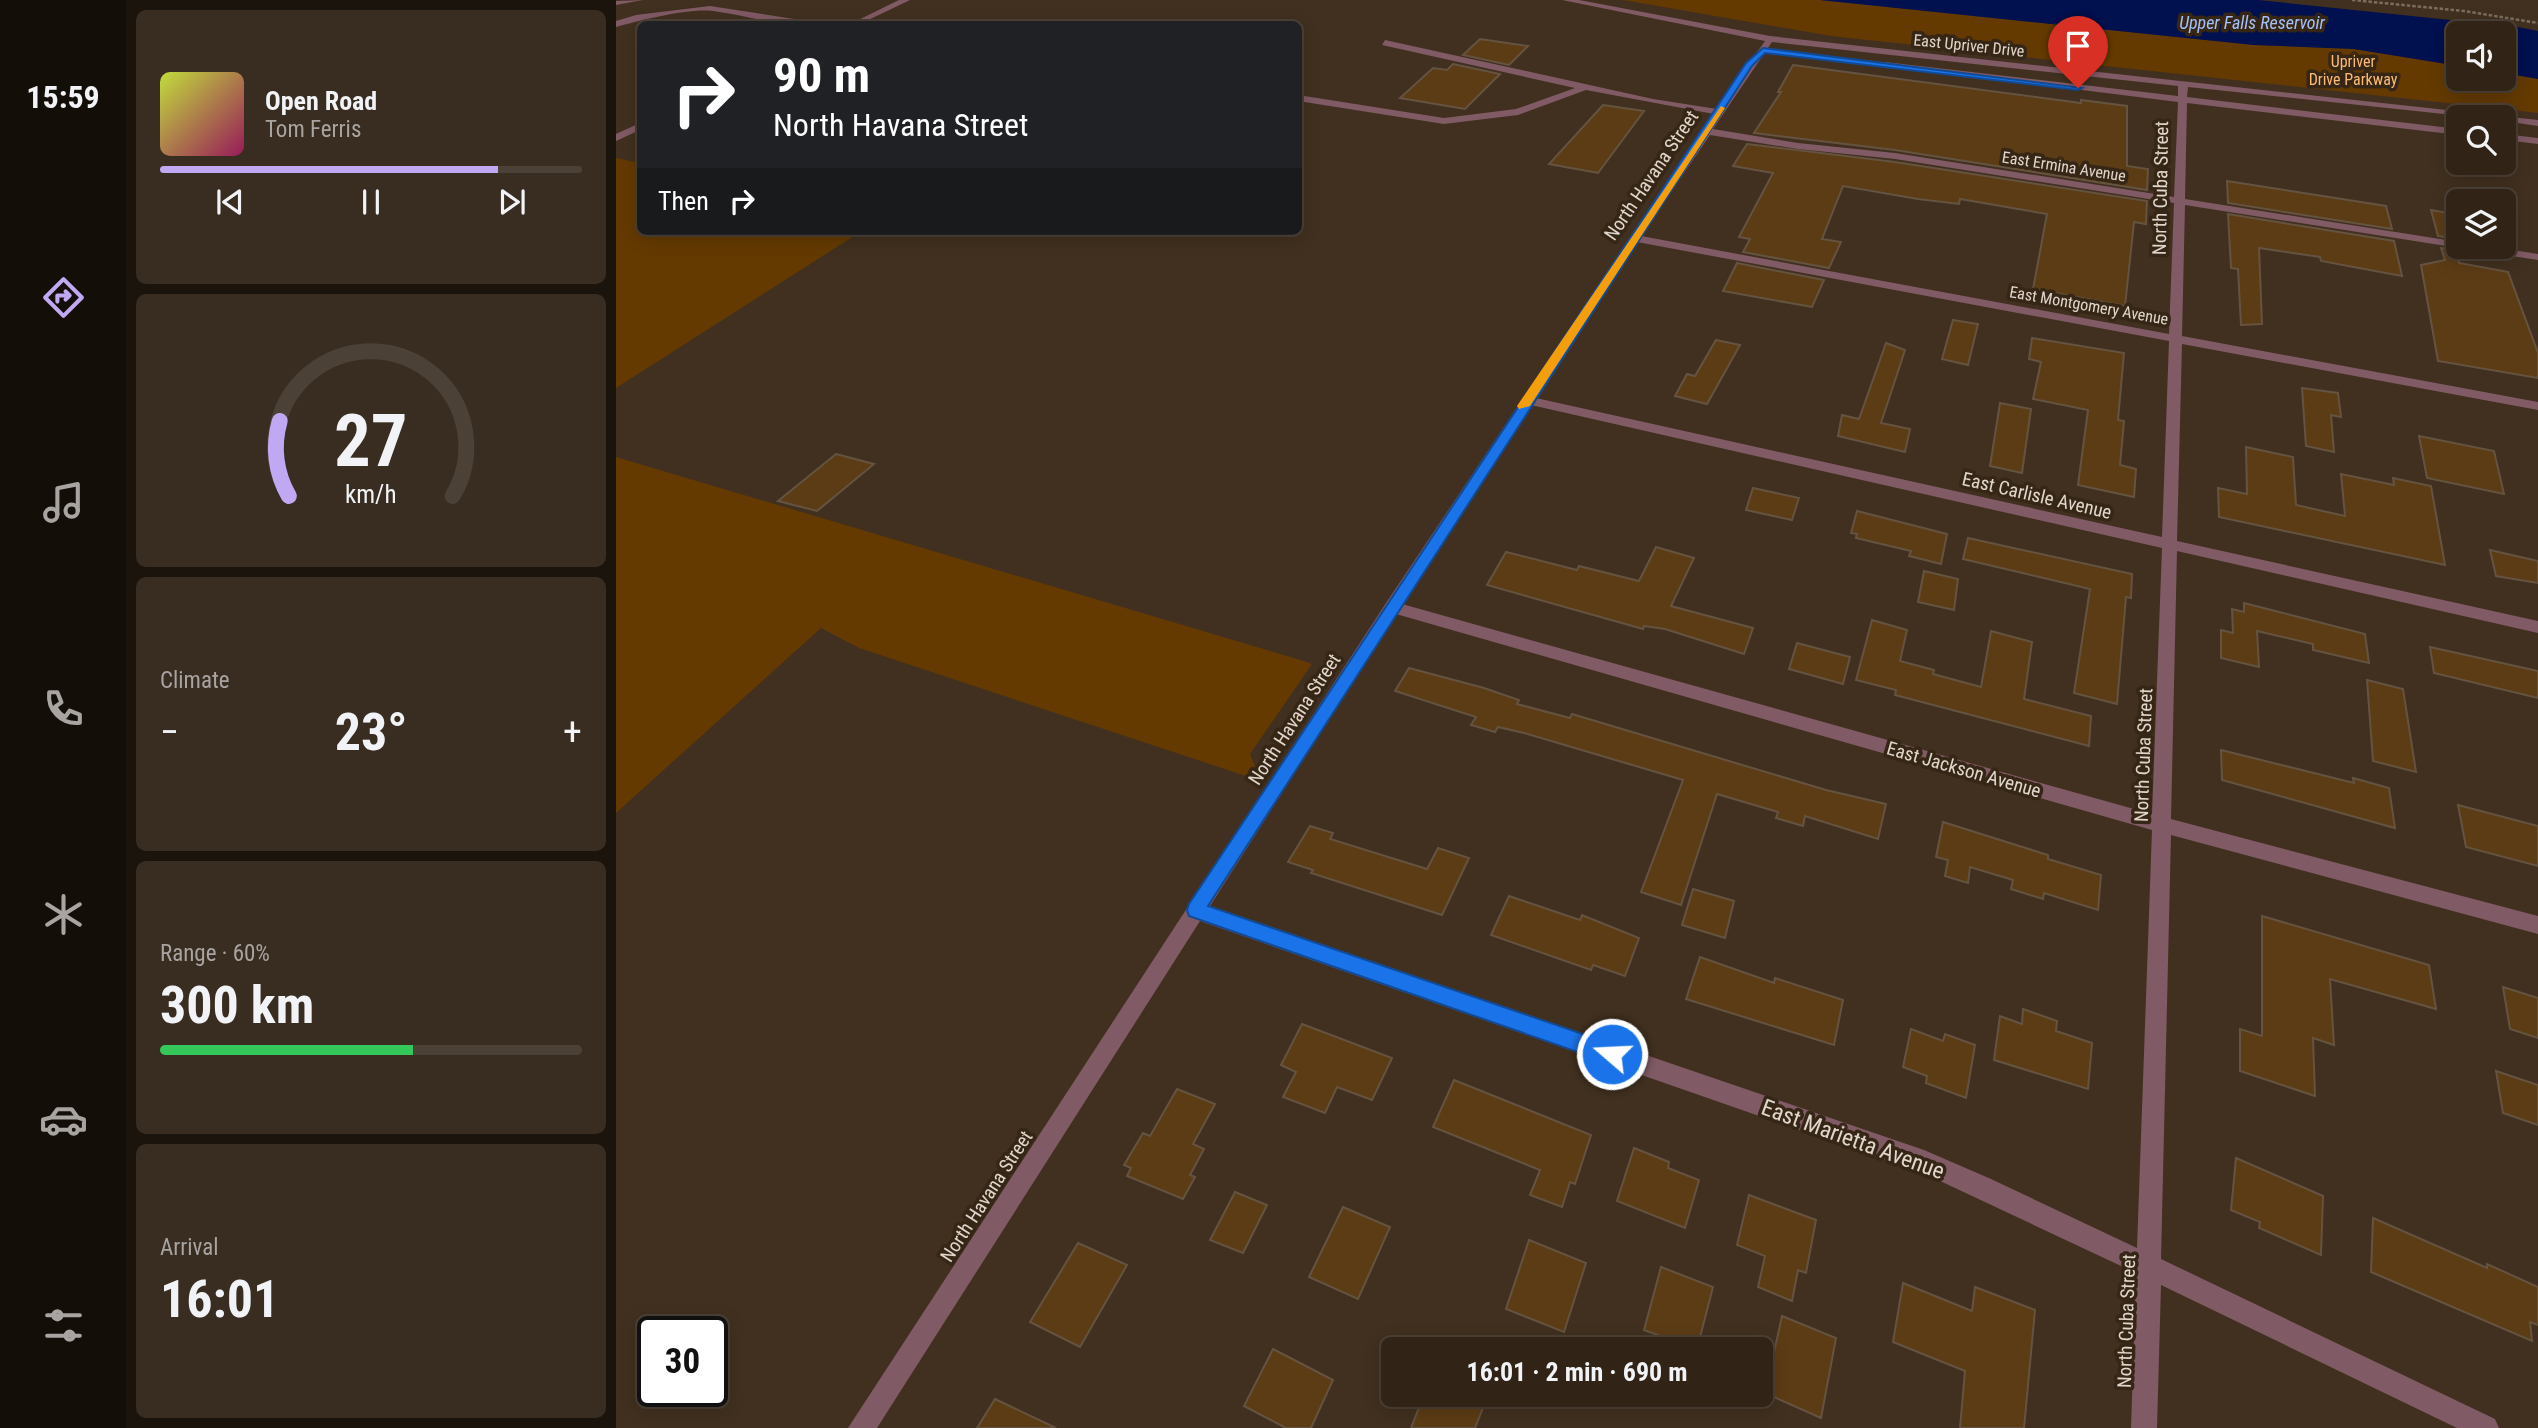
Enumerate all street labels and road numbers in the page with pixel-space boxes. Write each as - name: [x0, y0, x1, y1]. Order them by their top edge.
- street label: East Upriver Drive: [1913, 30, 2025, 61]
- street label: North Havana Street: [1599, 106, 1703, 245]
- street label: North Cuba Street: [2148, 121, 2173, 255]
- street label: East Ermina Avenue: [2001, 147, 2127, 186]
- street label: East Montgomery Avenue: [2008, 282, 2170, 329]
- street label: East Carlisle Avenue: [1960, 467, 2114, 524]
- street label: North Havana Street: [1243, 649, 1345, 789]
- street label: North Cuba Street: [2130, 688, 2157, 822]
- street label: East Jackson Avenue: [1884, 736, 2044, 803]
- street label: East Marietta Avenue: [1758, 1094, 1948, 1185]
- street label: North Havana Street: [935, 1126, 1037, 1266]
- street label: North Cuba Street: [2113, 1254, 2140, 1388]

